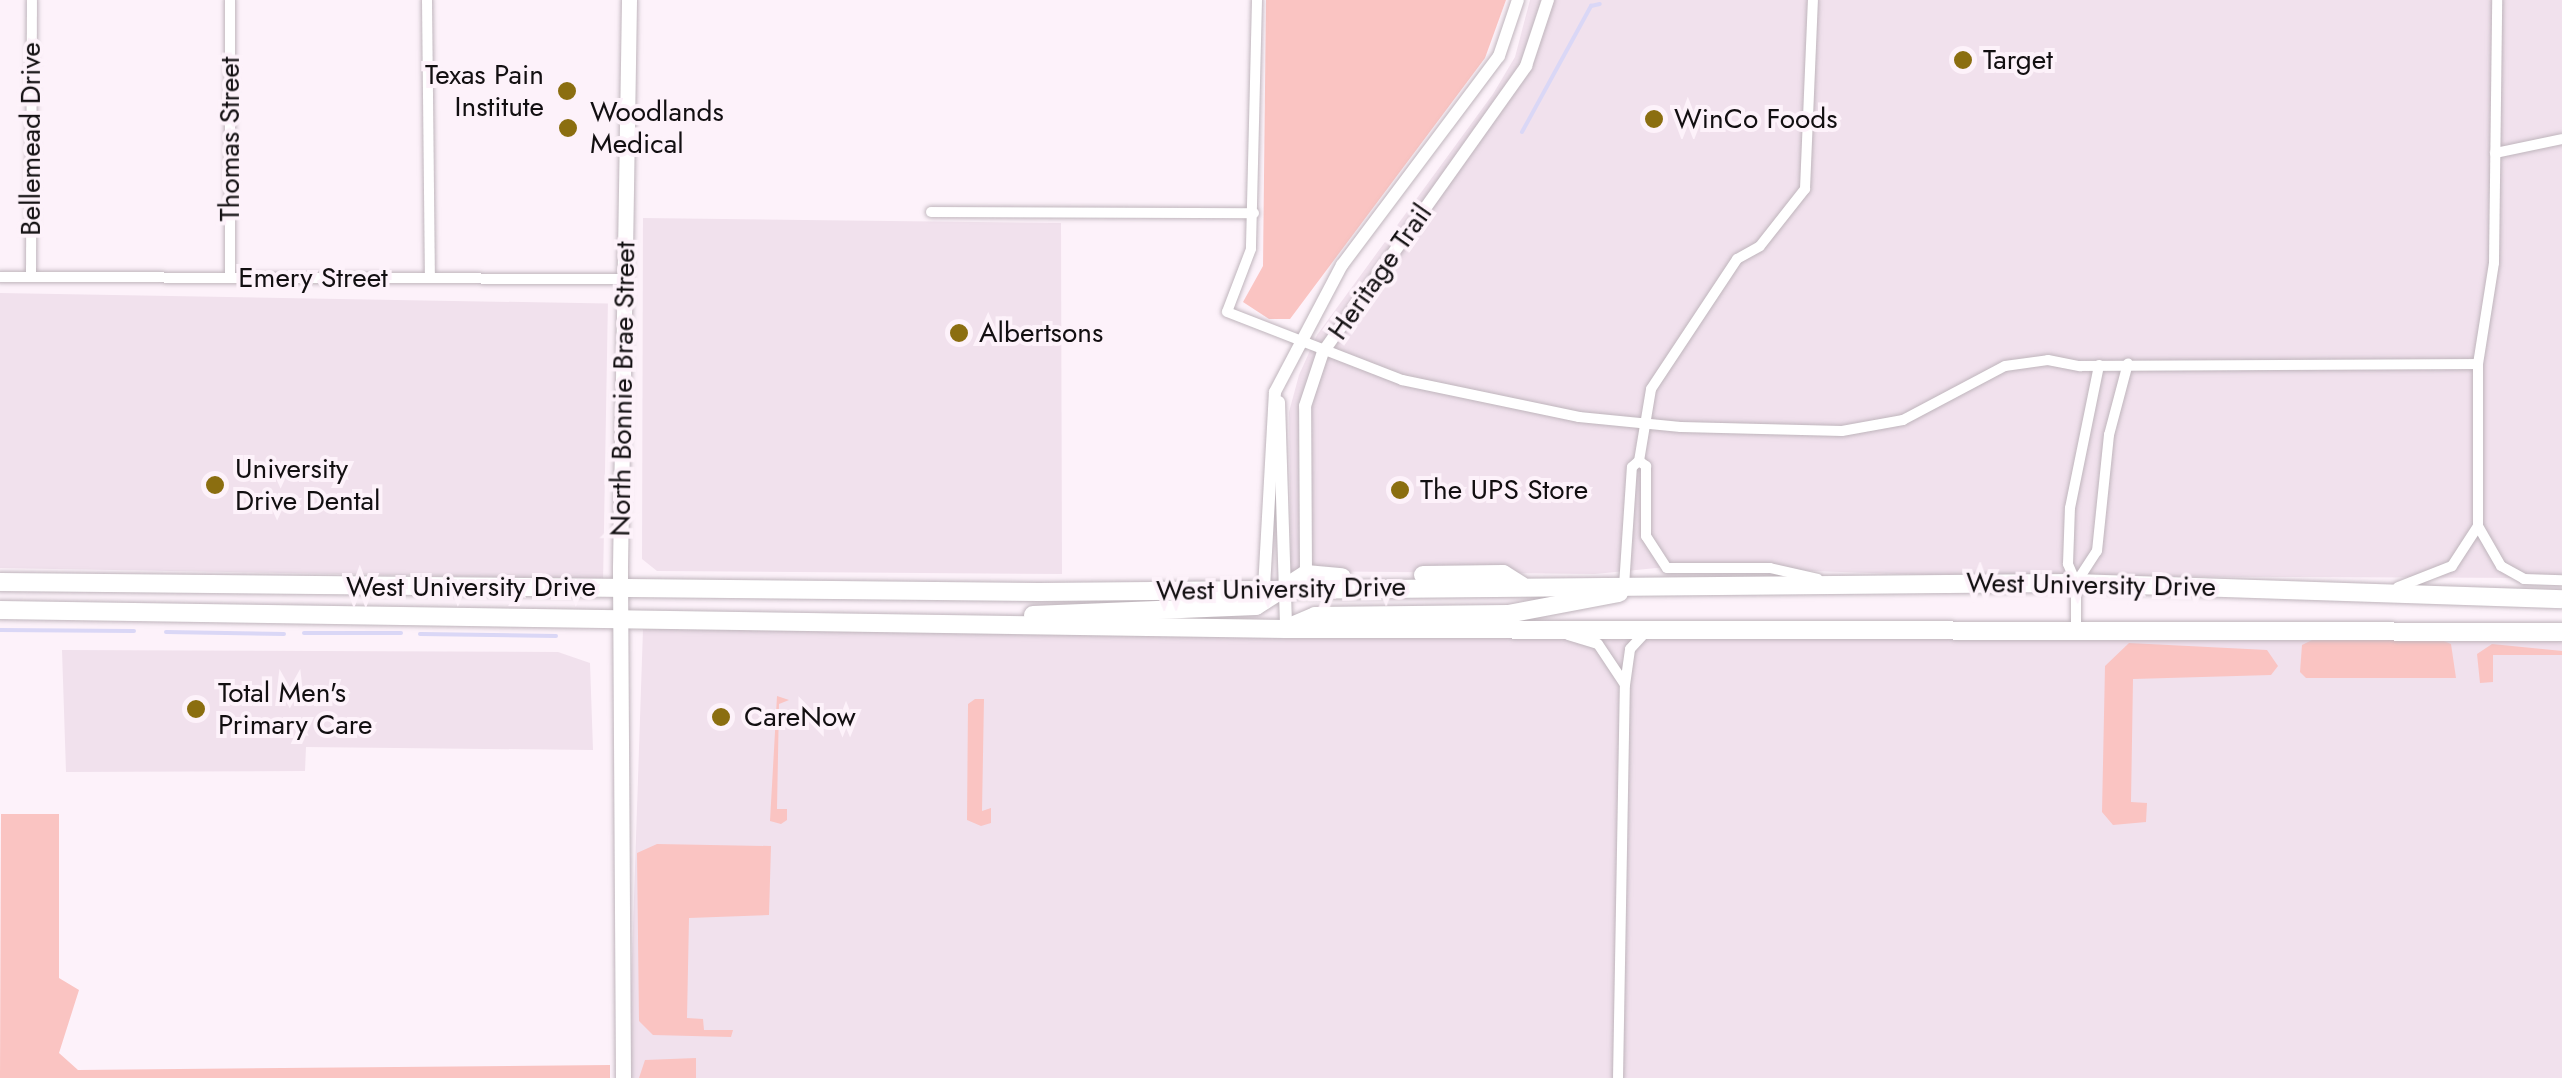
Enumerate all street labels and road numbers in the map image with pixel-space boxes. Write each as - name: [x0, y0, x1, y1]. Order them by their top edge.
- street label: Bellemead Drive: [14, 42, 48, 236]
- street label: Thomas Street: [213, 57, 247, 221]
- street label: Heritage Trail: [1321, 198, 1439, 346]
- street label: North Bonnie Brae Street: [604, 241, 642, 537]
- street label: Emery Street: [238, 261, 388, 295]
- street label: West University Drive: [1966, 566, 2216, 604]
- street label: West University Drive: [346, 570, 596, 604]
- street label: West University Drive: [1156, 570, 1406, 608]

